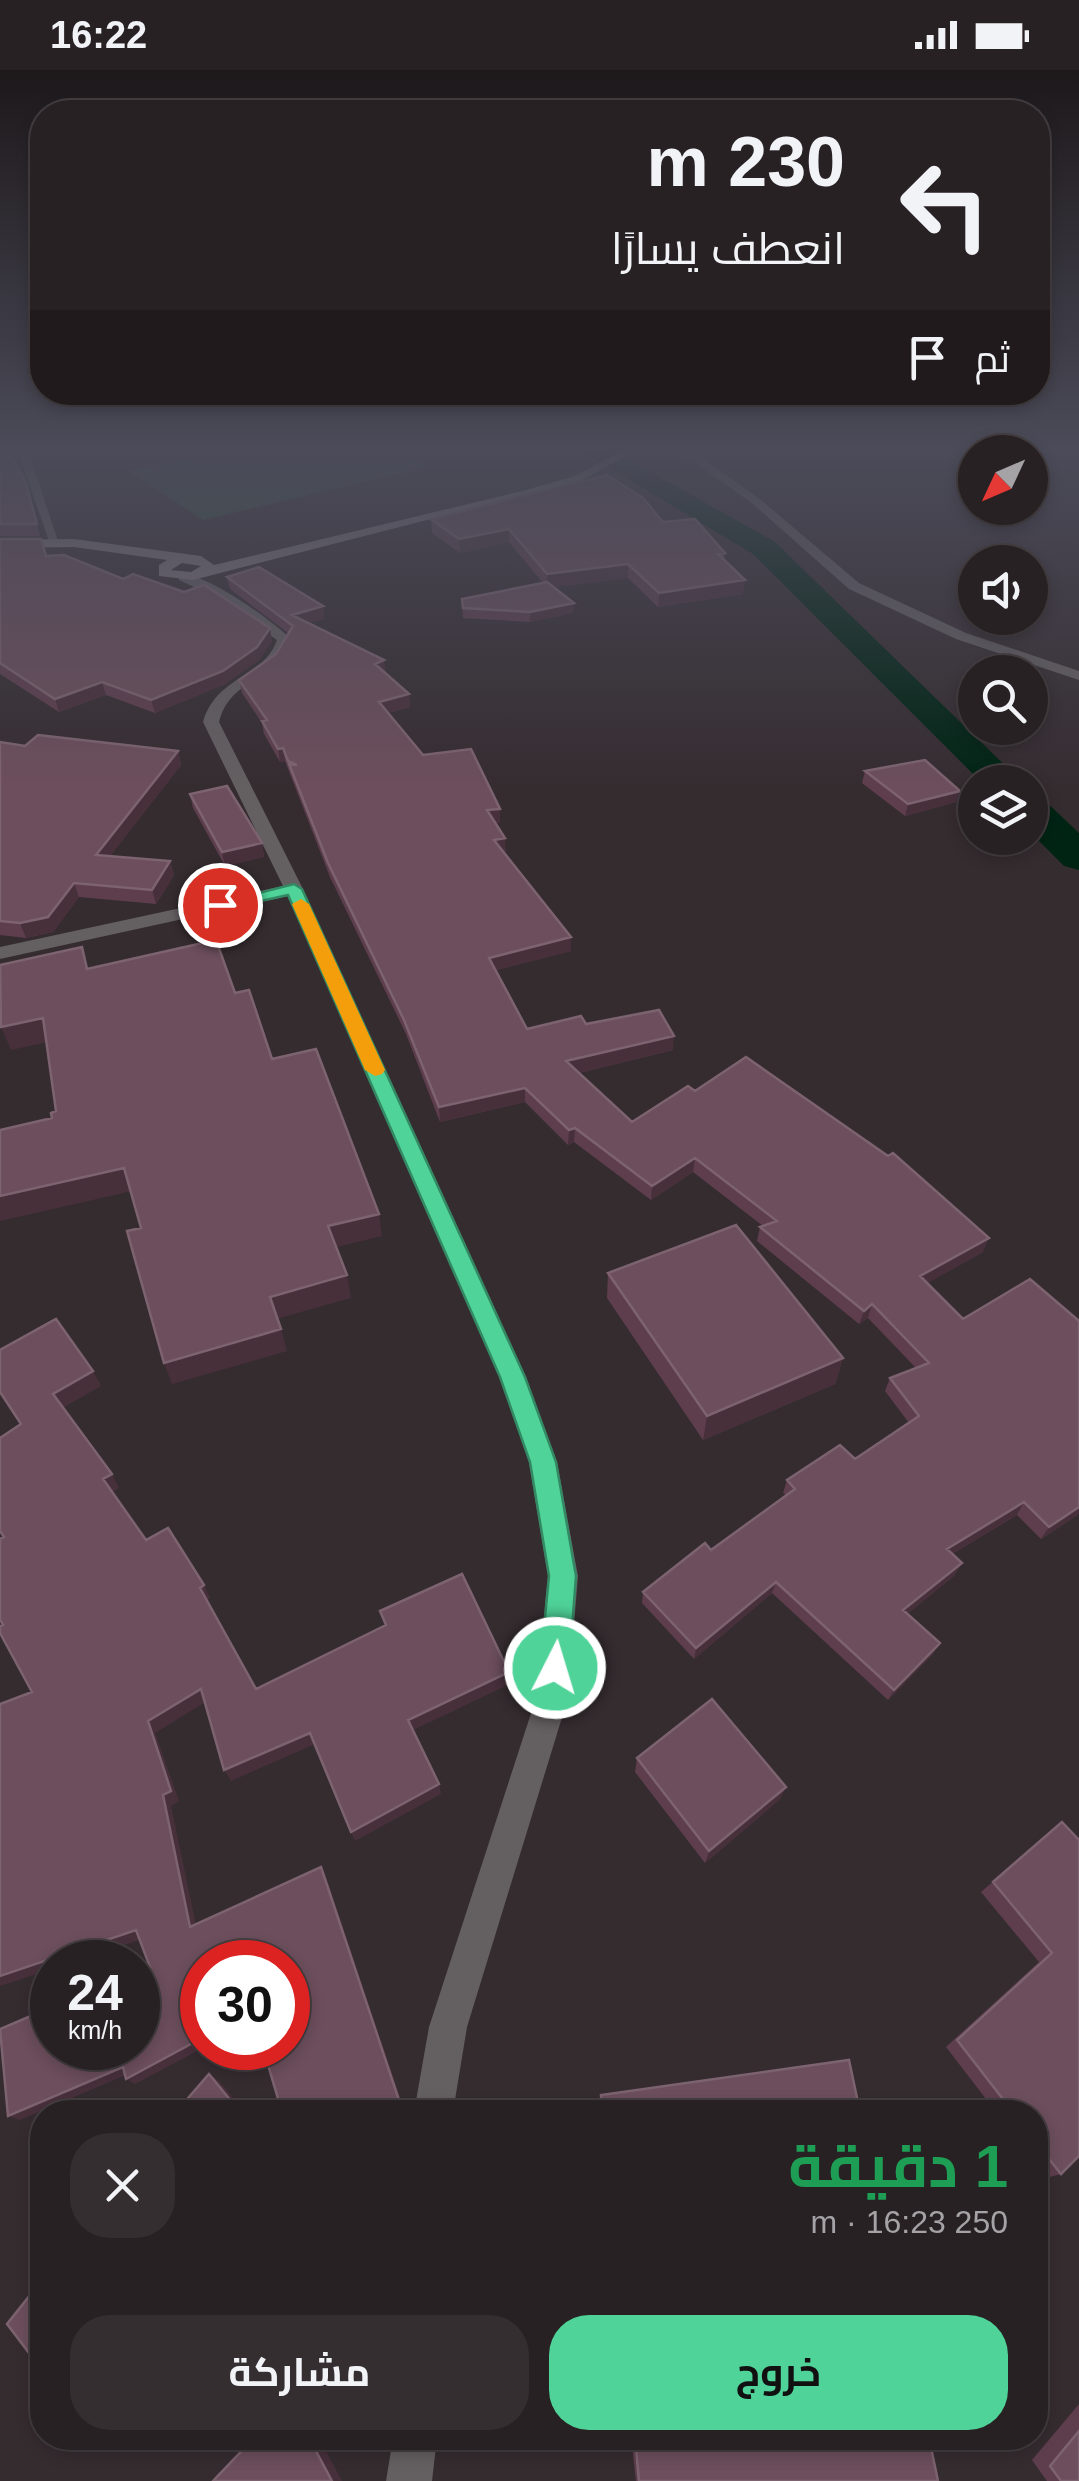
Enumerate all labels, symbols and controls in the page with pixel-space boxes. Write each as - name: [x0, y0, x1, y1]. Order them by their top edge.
- text: 16:22: [50, 14, 147, 56]
- text: 230 m: [647, 123, 845, 201]
- icon: left: [880, 140, 1010, 270]
- text: انعطف يسارًا: [611, 223, 845, 274]
- icon: arrive: [900, 330, 955, 385]
- text: ثم: [975, 338, 1010, 380]
- north arrow: [958, 435, 1048, 525]
- map controls: [958, 435, 1048, 855]
- button: sound: [958, 545, 1048, 635]
- button: search: [958, 655, 1048, 745]
- button: layers: [958, 765, 1048, 855]
- pin: [178, 863, 263, 948]
- icon: arrive: [193, 878, 248, 933]
- position arrow: [503, 1616, 607, 1720]
- speed limit sign: 30: [180, 1940, 310, 2070]
- text: 24: [67, 1965, 123, 2021]
- text: km/h: [68, 2016, 122, 2044]
- button: close: [70, 2133, 175, 2238]
- text: 1 دقيقة: [788, 2133, 1008, 2200]
- text: 250 m · 16:23: [811, 2204, 1008, 2240]
- button: مشاركة: [70, 2315, 529, 2430]
- button: خروج: [549, 2315, 1008, 2430]

